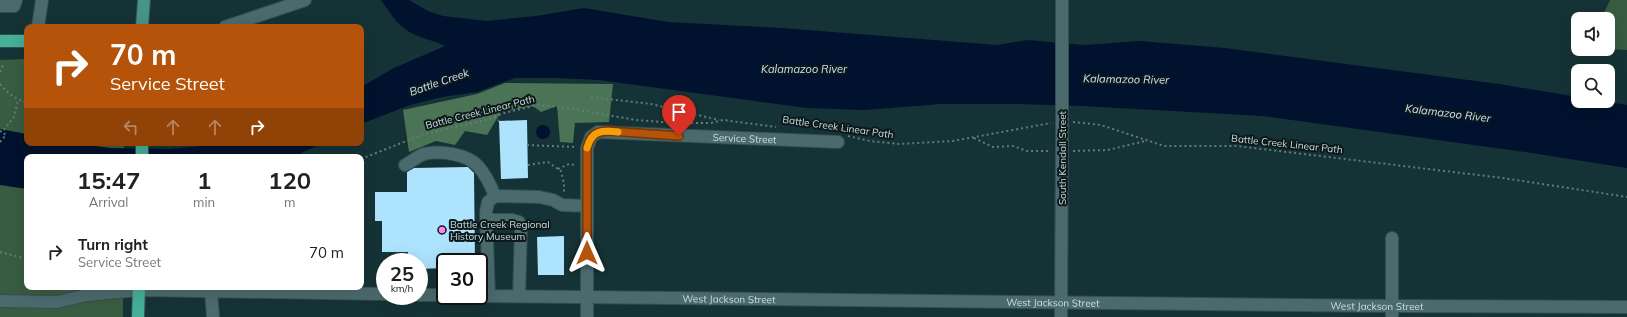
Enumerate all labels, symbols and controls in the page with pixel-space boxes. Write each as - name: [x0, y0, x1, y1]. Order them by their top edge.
- map controls: [1571, 12, 1615, 108]
- button: sound: [1571, 12, 1615, 56]
- text: 70 m: [110, 37, 176, 72]
- icon: right: [44, 40, 96, 92]
- water label: Kalamazoo River: [761, 62, 848, 76]
- button: search: [1571, 64, 1615, 108]
- water label: Battle Creek: [407, 65, 471, 99]
- water label: Kalamazoo River: [1083, 71, 1170, 87]
- text: Service Street: [110, 72, 225, 95]
- street label: Battle Creek Linear Path: [424, 92, 536, 132]
- pin: [662, 95, 696, 136]
- icon: arrive: [668, 101, 690, 123]
- water label: Kalamazoo River: [1404, 101, 1493, 125]
- street label: South Kendall Street: [1056, 110, 1069, 205]
- street label: Battle Creek Linear Path: [782, 113, 895, 141]
- icon: left: [120, 116, 142, 138]
- icon: ahead: [162, 116, 184, 138]
- icon: ahead: [204, 116, 226, 138]
- icon: right: [246, 116, 268, 138]
- street label: Service Street: [712, 130, 777, 146]
- street label: Battle Creek Linear Path: [1231, 132, 1344, 156]
- text: 15:47: [77, 165, 140, 195]
- text: 1: [197, 165, 211, 195]
- text: 120: [268, 165, 311, 195]
- text: Arrival: [89, 194, 128, 210]
- text: min: [193, 194, 215, 210]
- text: m: [284, 194, 295, 210]
- place label: Battle Creek Regional History Museum: [450, 218, 550, 243]
- marker: Battle Creek Regional History Museum: [437, 225, 447, 235]
- position arrow: [566, 232, 608, 274]
- text: Turn right: [78, 235, 148, 254]
- icon: right: [44, 241, 66, 263]
- text: 70 m: [309, 243, 344, 262]
- speed limit sign: 30: [436, 253, 488, 305]
- text: Service Street: [78, 254, 161, 270]
- text: 25: [390, 261, 414, 286]
- text: km/h: [391, 282, 413, 295]
- street label: West Jackson Street: [682, 292, 776, 306]
- street label: West Jackson Street: [1006, 295, 1100, 309]
- street label: West Jackson Street: [1330, 299, 1424, 313]

